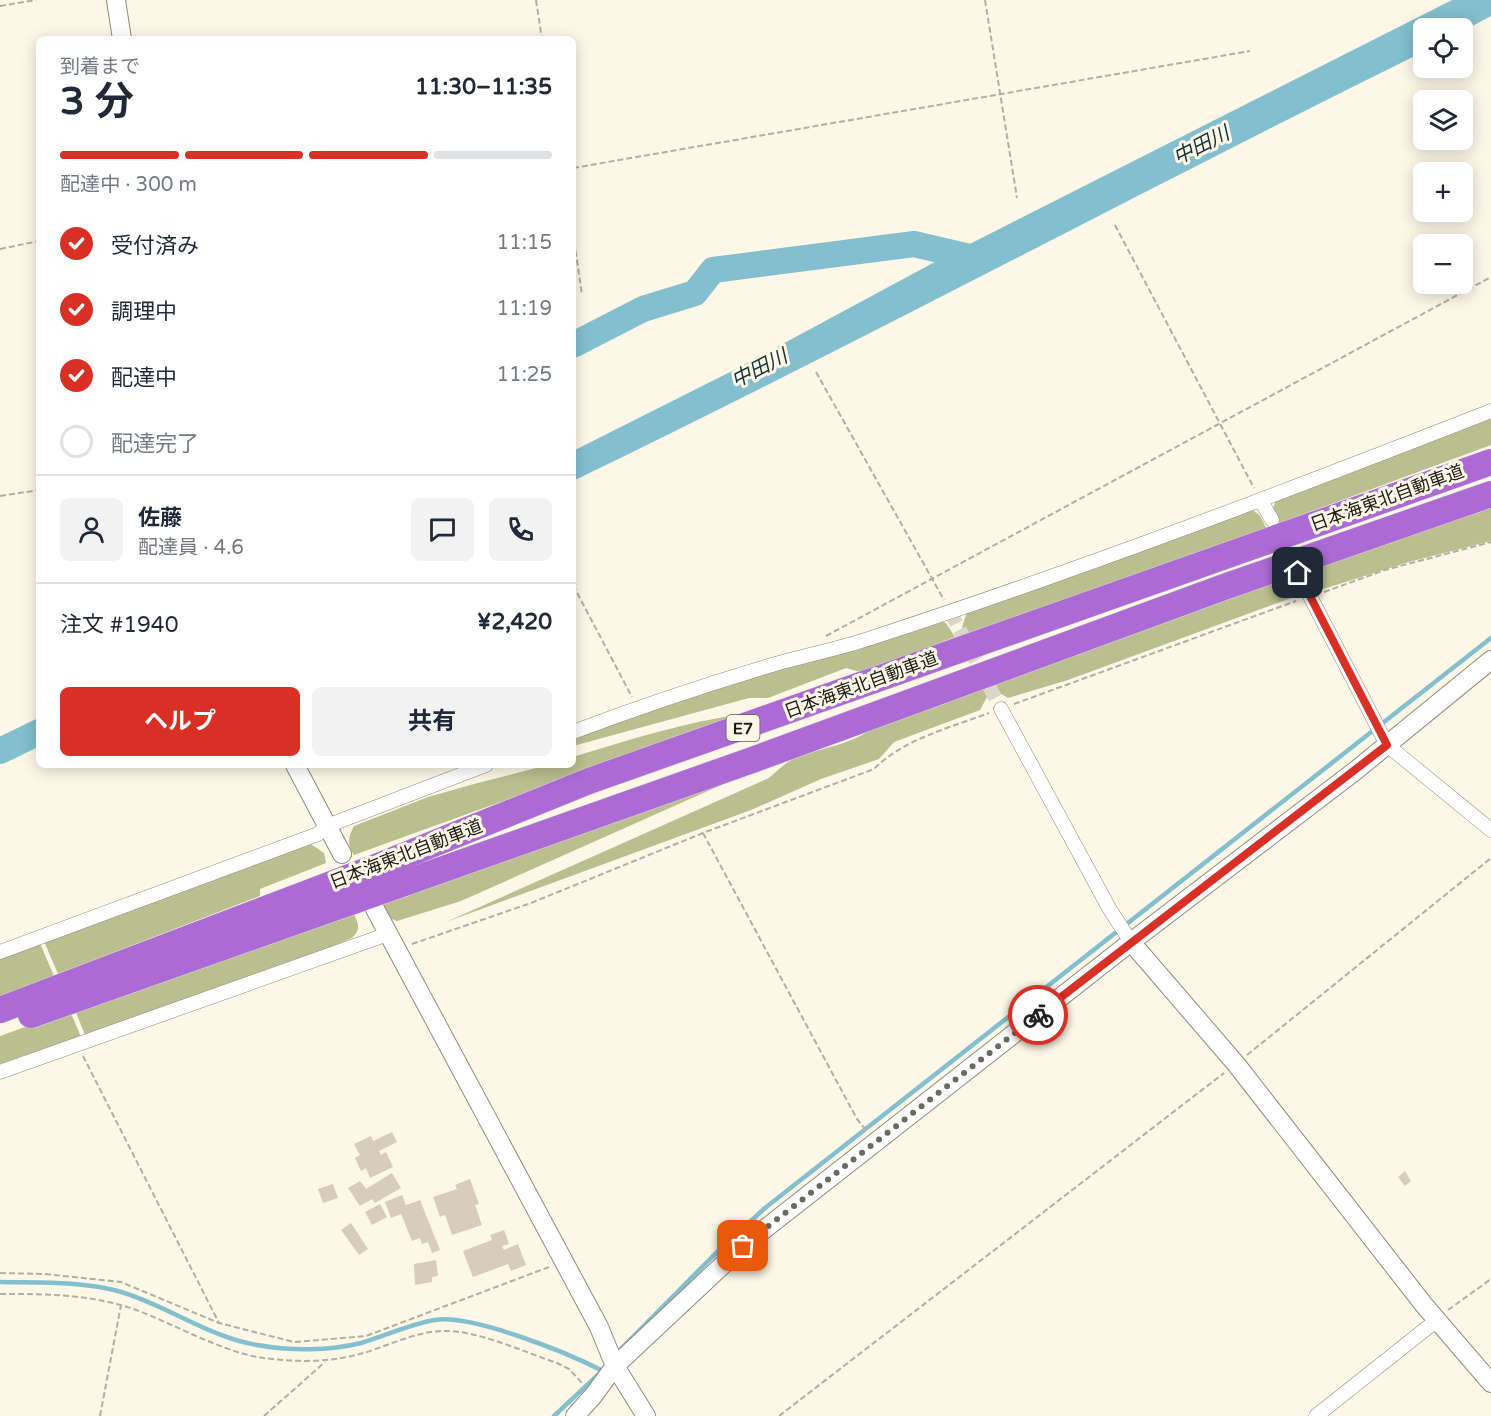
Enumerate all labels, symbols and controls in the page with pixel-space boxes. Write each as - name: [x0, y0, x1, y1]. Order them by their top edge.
- map controls: [1413, 18, 1473, 294]
- button: locate: [1413, 18, 1473, 78]
- text: 到着まで: [60, 55, 140, 79]
- text: 11:30–11:35: [415, 74, 552, 100]
- text: 3 分: [60, 78, 134, 125]
- button: layers: [1413, 90, 1473, 150]
- water label: 中田川: [1169, 121, 1235, 170]
- button: +: [1413, 162, 1473, 222]
- text: 配達中 · 300 m: [60, 173, 197, 197]
- icon: check: [60, 227, 93, 260]
- text: 11:15: [497, 231, 552, 255]
- text: 受付済み: [111, 233, 199, 259]
- button: −: [1413, 234, 1473, 294]
- icon: check: [60, 293, 93, 326]
- text: 11:19: [497, 297, 552, 321]
- text: 調理中: [111, 299, 177, 325]
- water label: 中田川: [727, 344, 793, 393]
- icon: check: [60, 359, 93, 392]
- text: 11:25: [497, 363, 552, 387]
- text: 配達中: [111, 365, 177, 391]
- text: 配達完了: [111, 431, 199, 457]
- street label: 日本海東北自動車道: [1307, 460, 1467, 536]
- button: person: [60, 498, 123, 561]
- button: chat: [411, 498, 474, 561]
- button: phone: [489, 498, 552, 561]
- text: 佐藤: [138, 505, 182, 531]
- text: 配達員 · 4.6: [138, 536, 244, 560]
- pin: [1272, 547, 1323, 598]
- icon: home: [1281, 556, 1314, 589]
- text: ¥2,420: [477, 609, 552, 635]
- text: 注文 #1940: [60, 612, 178, 638]
- street label: 日本海東北自動車道: [781, 647, 941, 723]
- button: ヘルプ: [60, 687, 300, 756]
- button: 共有: [312, 687, 552, 756]
- road number: E7: [726, 715, 760, 741]
- street label: 日本海東北自動車道: [326, 815, 486, 893]
- courier: [1008, 985, 1068, 1045]
- icon: bike: [1022, 999, 1055, 1032]
- pin: [717, 1220, 768, 1271]
- icon: bag: [726, 1229, 759, 1262]

